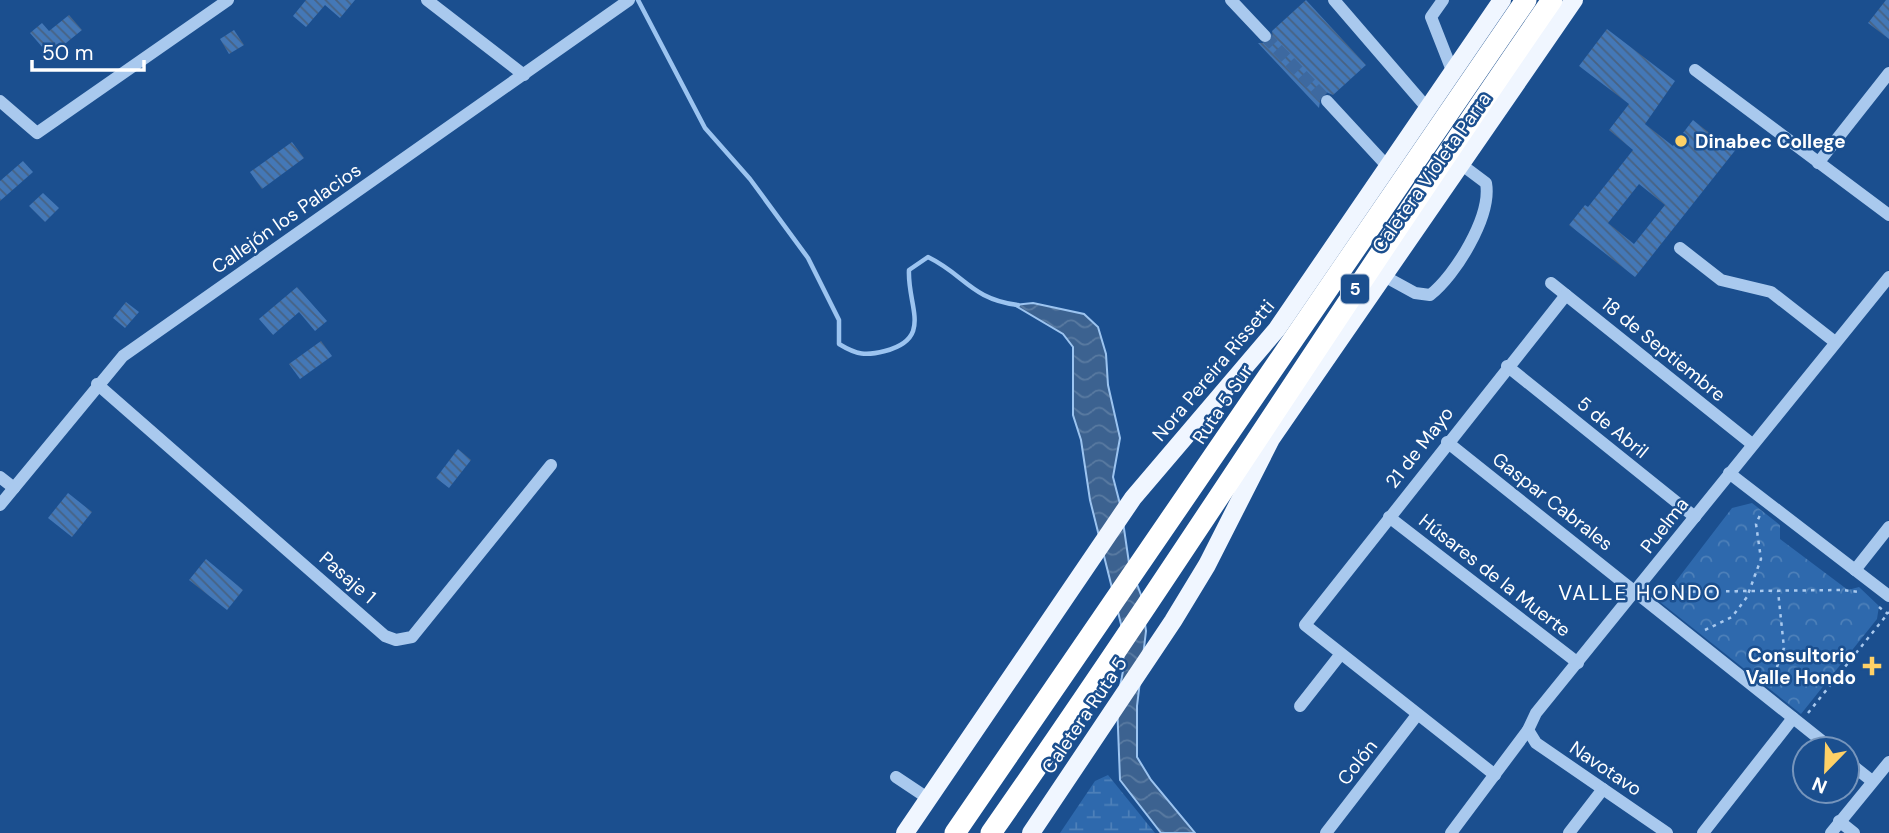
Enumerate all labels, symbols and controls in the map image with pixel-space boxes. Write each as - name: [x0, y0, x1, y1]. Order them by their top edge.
- scale bar: [32, 28, 144, 72]
- text: 50 m: [42, 39, 93, 67]
- street label: Caletera Violeta Parra: [1367, 87, 1496, 257]
- place label: Dinabec College: [1695, 129, 1846, 154]
- marker: Dinabec College: [1673, 133, 1689, 149]
- street label: Callejón los Palacios: [207, 157, 366, 279]
- road number: 5: [1341, 274, 1369, 304]
- street label: 18 de Septiembre: [1596, 292, 1731, 407]
- street label: Nora Pereira Rissetti: [1147, 294, 1280, 446]
- street label: Ruta 5 Sur: [1187, 360, 1258, 449]
- street label: 5 de Abril: [1572, 391, 1653, 464]
- street label: 21 de Mayo: [1380, 402, 1459, 493]
- street label: Gaspar Cabrales: [1487, 446, 1618, 556]
- street label: Puelma: [1635, 492, 1694, 558]
- street label: Húsares de la Muerte: [1414, 508, 1576, 642]
- street label: Pasaje 1: [314, 546, 381, 609]
- district label: VALLE HONDO: [1558, 579, 1722, 607]
- place label: Consultorio Valle Hondo: [1746, 643, 1856, 690]
- street label: Caletera Ruta 5: [1036, 652, 1133, 779]
- marker: Consultorio Valle Hondo: [1862, 656, 1882, 676]
- street label: Colón: [1332, 734, 1383, 790]
- street label: Navotavo: [1565, 735, 1647, 802]
- north arrow: [1791, 735, 1861, 805]
- text: N: [1808, 771, 1831, 799]

